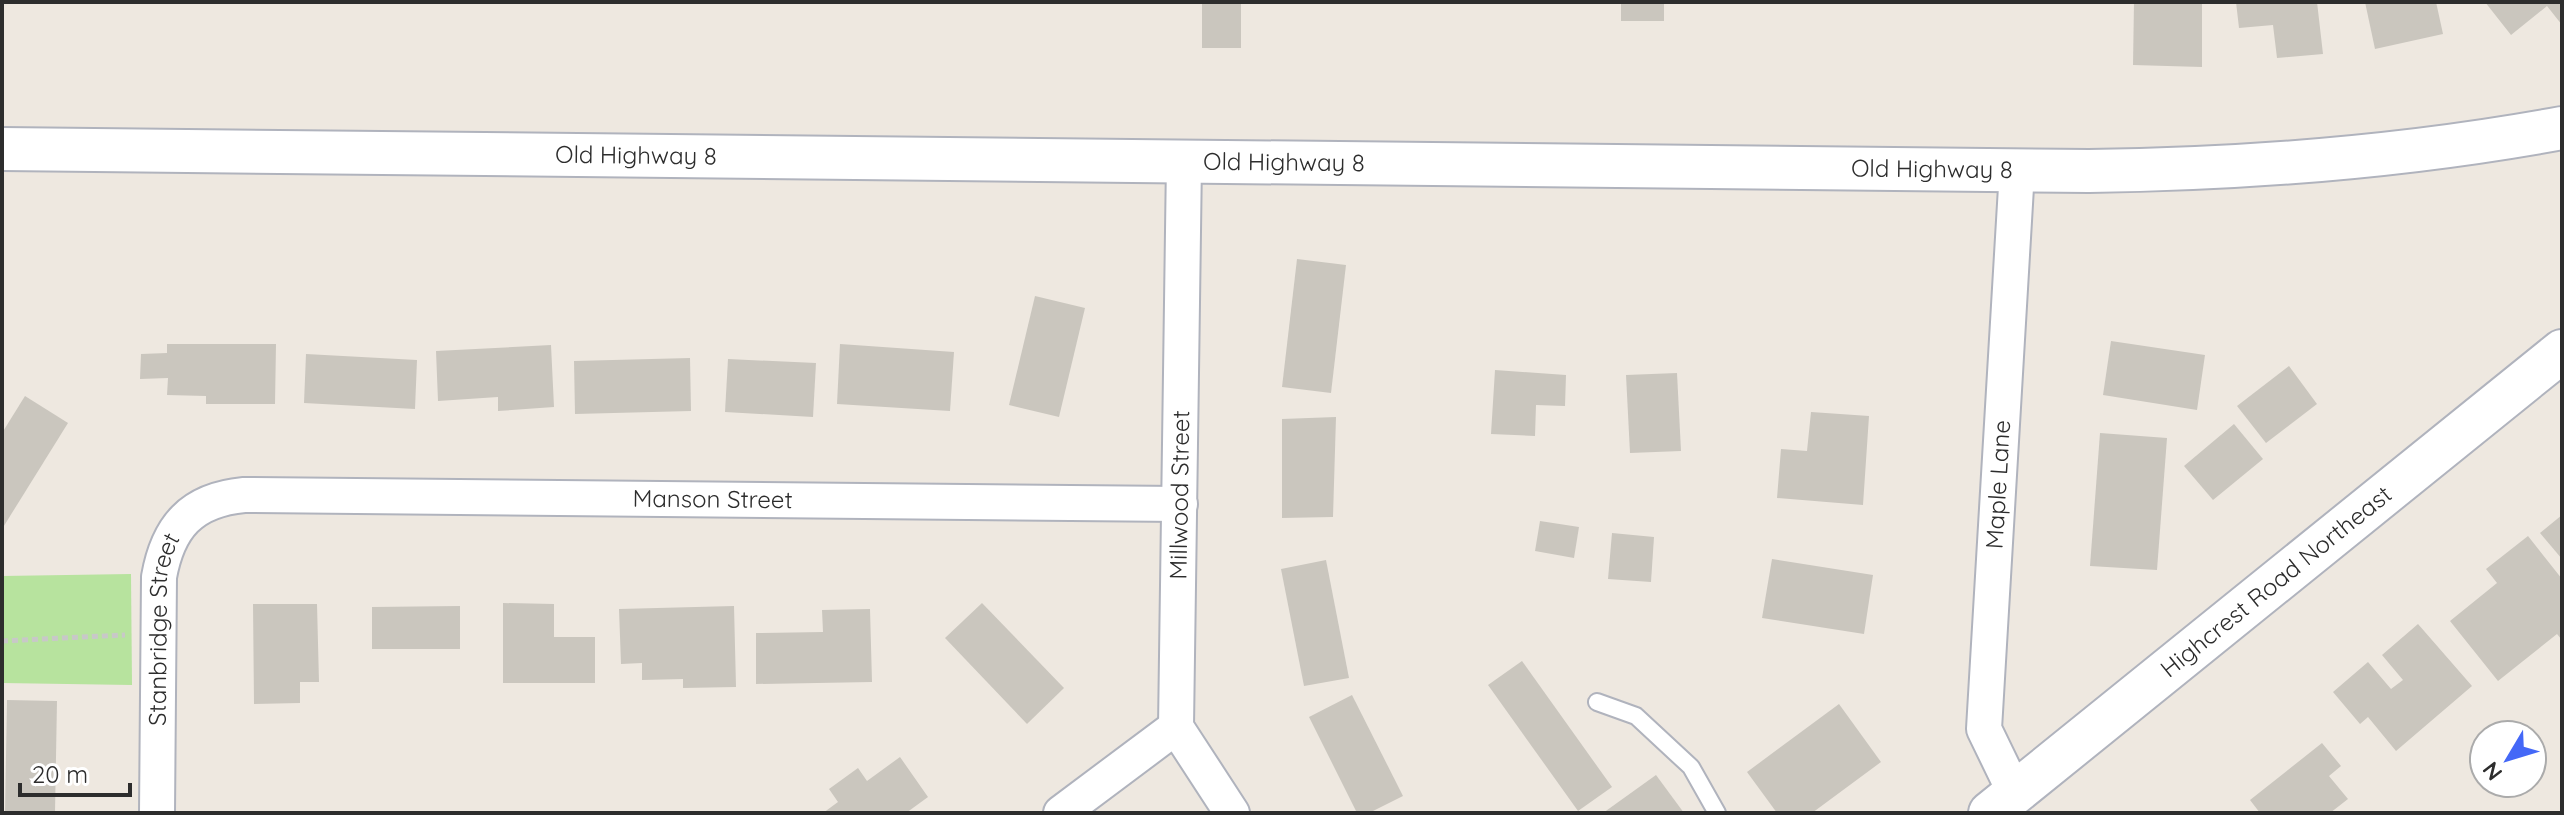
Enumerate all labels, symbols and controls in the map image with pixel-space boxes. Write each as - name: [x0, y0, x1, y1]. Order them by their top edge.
- street label: Old Highway 8: [555, 139, 717, 171]
- street label: Old Highway 8: [1203, 146, 1365, 177]
- street label: Old Highway 8: [1851, 152, 2013, 184]
- street label: Millwood Street: [1163, 410, 1195, 580]
- street label: Maple Lane: [1979, 419, 2016, 550]
- street label: Highcrest Road Northeast: [2154, 479, 2397, 683]
- street label: Manson Street: [632, 483, 793, 514]
- street label: Stanbridge Street: [142, 527, 186, 726]
- north arrow: [2468, 719, 2548, 799]
- scale bar: [20, 747, 130, 797]
- text: N: [2476, 756, 2508, 786]
- text: 20 m: [32, 759, 88, 789]

